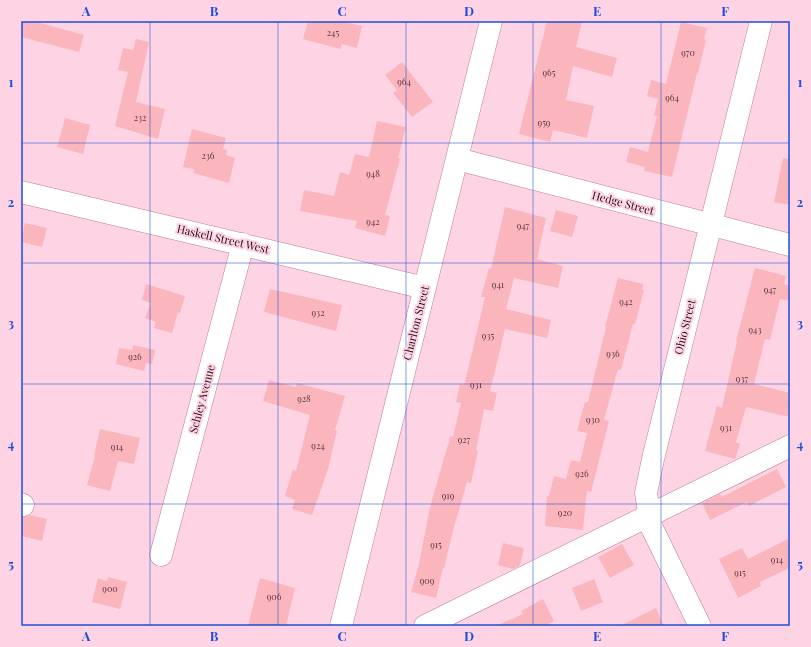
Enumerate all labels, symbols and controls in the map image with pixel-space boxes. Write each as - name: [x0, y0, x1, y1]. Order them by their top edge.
- text: A: [81, 2, 91, 19]
- text: B: [210, 2, 219, 19]
- text: C: [337, 2, 347, 19]
- text: D: [464, 2, 474, 19]
- text: E: [593, 2, 601, 19]
- text: F: [721, 2, 729, 19]
- house number: 245: [327, 26, 340, 38]
- house number: 970: [681, 46, 695, 58]
- house number: 965: [543, 66, 556, 78]
- text: 1: [9, 73, 14, 90]
- text: 1: [798, 73, 803, 90]
- house number: 964: [397, 75, 411, 87]
- house number: 964: [665, 91, 679, 103]
- house number: 232: [134, 111, 146, 123]
- house number: 959: [538, 116, 551, 128]
- house number: 236: [201, 149, 215, 161]
- house number: 948: [366, 167, 380, 179]
- street label: Hedge Street: [590, 187, 656, 218]
- text: 2: [8, 193, 15, 210]
- text: 2: [797, 193, 804, 210]
- house number: 942: [366, 215, 380, 227]
- house number: 947: [517, 219, 530, 231]
- street label: Haskell Street West: [175, 221, 271, 256]
- house number: 941: [492, 278, 505, 290]
- house number: 947: [764, 283, 777, 295]
- street label: Charlton Street: [399, 284, 432, 362]
- house number: 942: [619, 295, 633, 307]
- street label: Ohio Street: [670, 298, 699, 356]
- house number: 932: [312, 306, 324, 318]
- text: 3: [8, 314, 14, 331]
- text: 3: [797, 314, 803, 331]
- house number: 943: [749, 323, 761, 335]
- house number: 935: [482, 329, 494, 341]
- house number: 936: [606, 347, 620, 359]
- house number: 926: [128, 350, 142, 362]
- street label: Schley Avenue: [185, 363, 218, 435]
- house number: 937: [736, 372, 748, 384]
- house number: 931: [470, 378, 483, 390]
- house number: 928: [297, 392, 311, 404]
- house number: 930: [586, 413, 600, 425]
- house number: 931: [720, 421, 733, 433]
- house number: 927: [458, 433, 471, 445]
- text: 4: [8, 435, 15, 452]
- text: 4: [797, 435, 804, 452]
- house number: 924: [311, 439, 325, 451]
- house number: 914: [111, 440, 124, 452]
- house number: 926: [575, 467, 589, 479]
- house number: 919: [442, 489, 455, 501]
- house number: 920: [558, 506, 572, 518]
- house number: 915: [430, 538, 442, 550]
- house number: 914: [771, 553, 784, 565]
- text: 5: [8, 555, 14, 572]
- text: 5: [797, 555, 803, 572]
- house number: 915: [734, 566, 746, 578]
- house number: 909: [420, 574, 435, 586]
- house number: 900: [102, 582, 118, 594]
- house number: 906: [267, 590, 282, 602]
- text: A: [81, 627, 91, 644]
- text: B: [210, 627, 219, 644]
- text: C: [337, 627, 347, 644]
- text: D: [464, 627, 474, 644]
- text: E: [593, 627, 601, 644]
- text: F: [721, 627, 729, 644]

